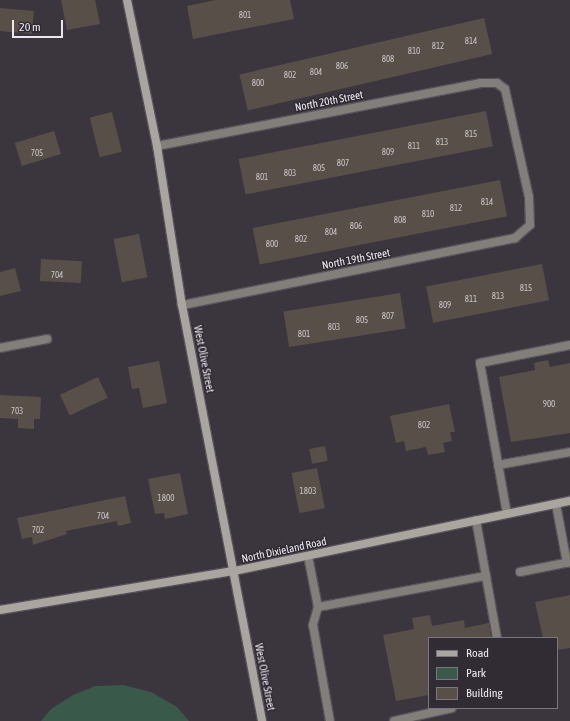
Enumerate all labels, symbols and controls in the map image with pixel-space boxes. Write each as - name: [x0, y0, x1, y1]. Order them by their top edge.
- house number: 801: [239, 10, 251, 20]
- scale bar: [14, 12, 65, 38]
- text: 20 m: [19, 20, 41, 34]
- house number: 814: [465, 36, 477, 46]
- house number: 812: [432, 41, 444, 51]
- house number: 810: [408, 46, 420, 56]
- house number: 808: [382, 54, 394, 64]
- house number: 806: [336, 61, 348, 71]
- house number: 804: [310, 67, 322, 77]
- house number: 802: [284, 70, 296, 80]
- house number: 800: [252, 78, 264, 88]
- street label: North 20th Street: [294, 88, 364, 114]
- house number: 815: [465, 129, 477, 139]
- house number: 813: [436, 137, 448, 147]
- house number: 811: [408, 141, 420, 151]
- house number: 809: [382, 147, 394, 157]
- house number: 705: [31, 148, 43, 158]
- house number: 807: [337, 158, 349, 168]
- house number: 805: [313, 163, 325, 173]
- house number: 803: [284, 168, 296, 178]
- house number: 801: [256, 172, 268, 182]
- house number: 814: [481, 197, 493, 207]
- house number: 812: [450, 203, 462, 213]
- house number: 810: [422, 209, 434, 219]
- house number: 808: [394, 215, 406, 225]
- house number: 806: [350, 221, 362, 231]
- house number: 804: [325, 227, 337, 237]
- house number: 802: [295, 234, 307, 244]
- house number: 800: [266, 239, 278, 249]
- street label: North 19th Street: [321, 246, 391, 272]
- house number: 704: [51, 270, 63, 280]
- house number: 815: [520, 283, 532, 293]
- house number: 813: [492, 291, 504, 301]
- house number: 811: [465, 294, 477, 304]
- house number: 809: [439, 300, 451, 310]
- house number: 807: [382, 311, 394, 321]
- house number: 805: [356, 315, 368, 325]
- house number: 803: [328, 322, 340, 332]
- street label: West Olive Street: [191, 324, 217, 394]
- house number: 801: [298, 329, 310, 339]
- house number: 900: [543, 399, 555, 409]
- house number: 703: [11, 406, 23, 416]
- house number: 802: [418, 420, 430, 430]
- house number: 1803: [300, 486, 316, 496]
- house number: 1800: [158, 493, 174, 503]
- house number: 704: [97, 511, 109, 521]
- house number: 702: [32, 525, 44, 535]
- street label: North Dixieland Road: [240, 535, 328, 565]
- legend: [428, 637, 558, 709]
- street label: West Olive Street: [252, 642, 278, 712]
- text: Road: [466, 646, 489, 660]
- text: Park: [466, 666, 486, 680]
- text: Building: [466, 686, 503, 700]

